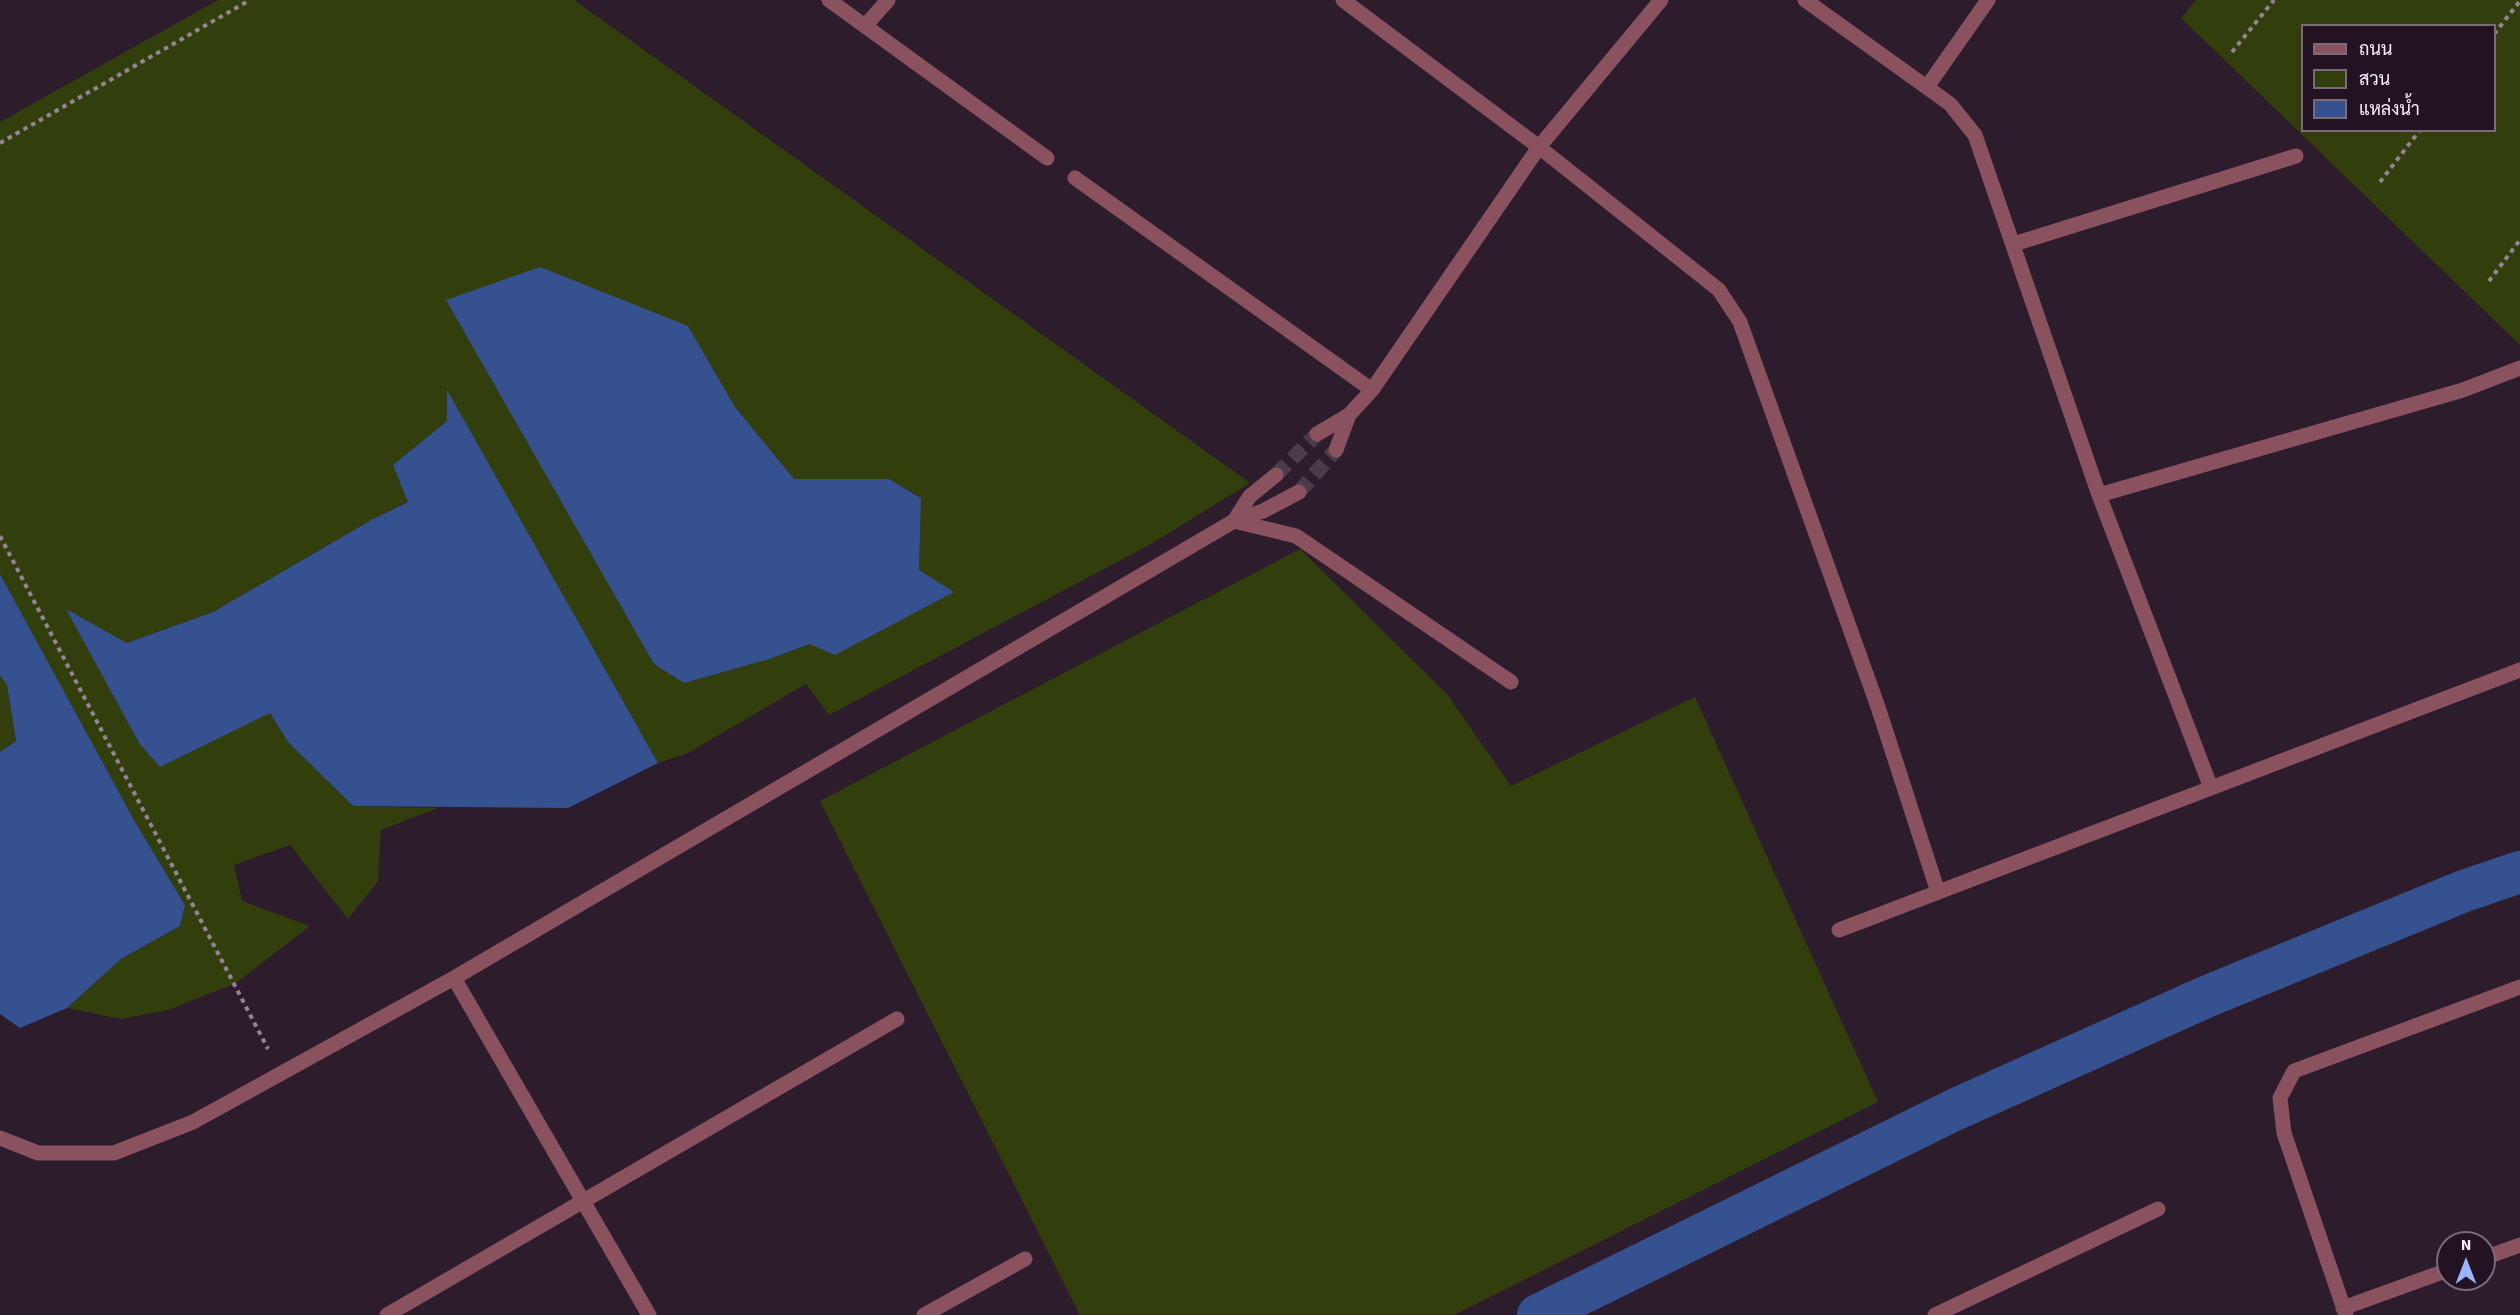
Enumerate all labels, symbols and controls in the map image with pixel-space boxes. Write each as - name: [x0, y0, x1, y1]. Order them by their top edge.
- legend: [2301, 24, 2496, 132]
- text: ถนน: [2359, 37, 2392, 62]
- text: สวน: [2359, 67, 2390, 92]
- text: แหล่งน้ำ: [2359, 97, 2420, 122]
- north arrow: [2436, 1231, 2496, 1291]
- text: N: [2461, 1234, 2471, 1256]

